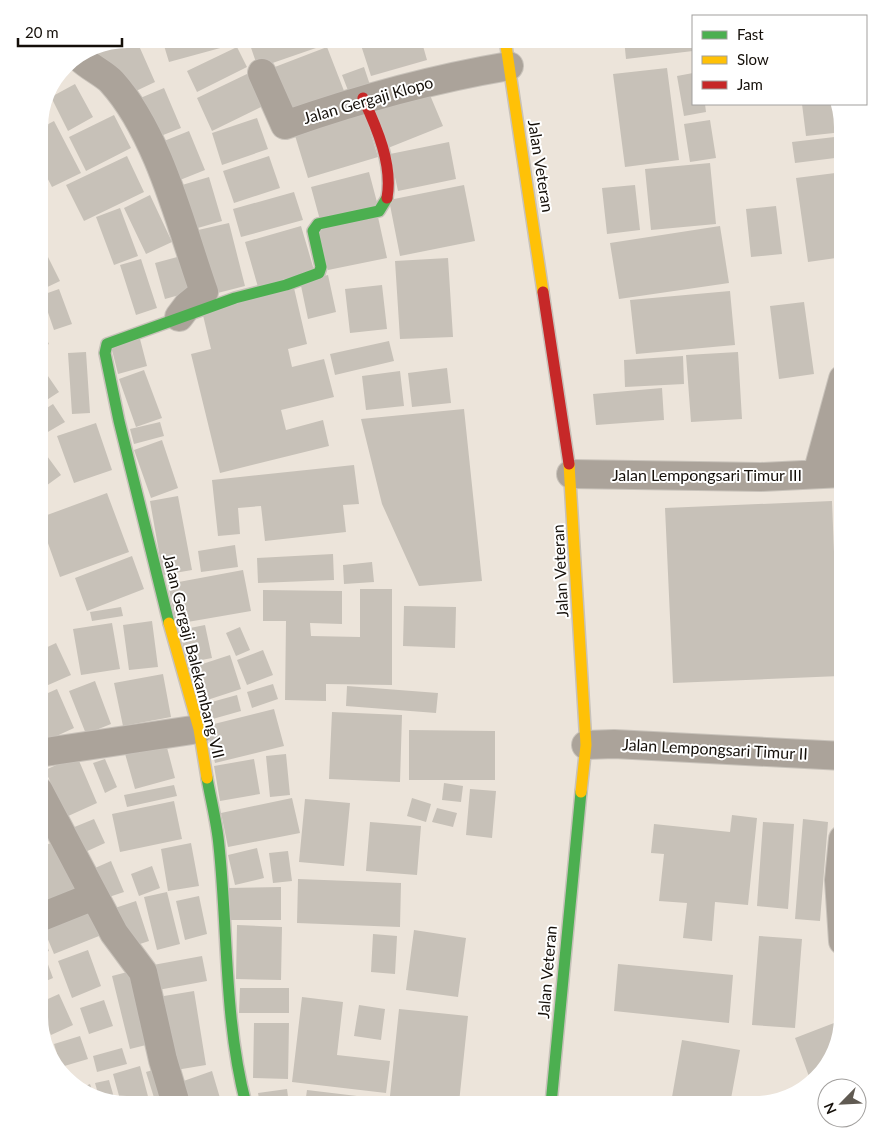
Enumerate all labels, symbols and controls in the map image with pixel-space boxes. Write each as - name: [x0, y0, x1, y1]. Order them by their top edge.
- scale bar: [18, 15, 121, 47]
- legend: [692, 15, 867, 105]
- text: 20 m: [25, 23, 59, 41]
- text: Fast: [737, 25, 764, 43]
- text: Slow: [737, 50, 769, 68]
- street label: Jalan Gergaji Klopo: [301, 72, 435, 127]
- text: Jam: [737, 75, 763, 93]
- street label: Jalan Veteran: [525, 118, 558, 213]
- street label: Jalan Lempongsari Timur III: [612, 465, 802, 484]
- street label: Jalan Veteran: [548, 524, 571, 618]
- street label: Jalan Gergaji Balekambang VII: [160, 552, 229, 760]
- street label: Jalan Lempongsari Timur II: [622, 734, 808, 763]
- street label: Jalan Veteran: [533, 925, 560, 1019]
- north arrow: [817, 1078, 867, 1128]
- text: N: [820, 1100, 840, 1117]

